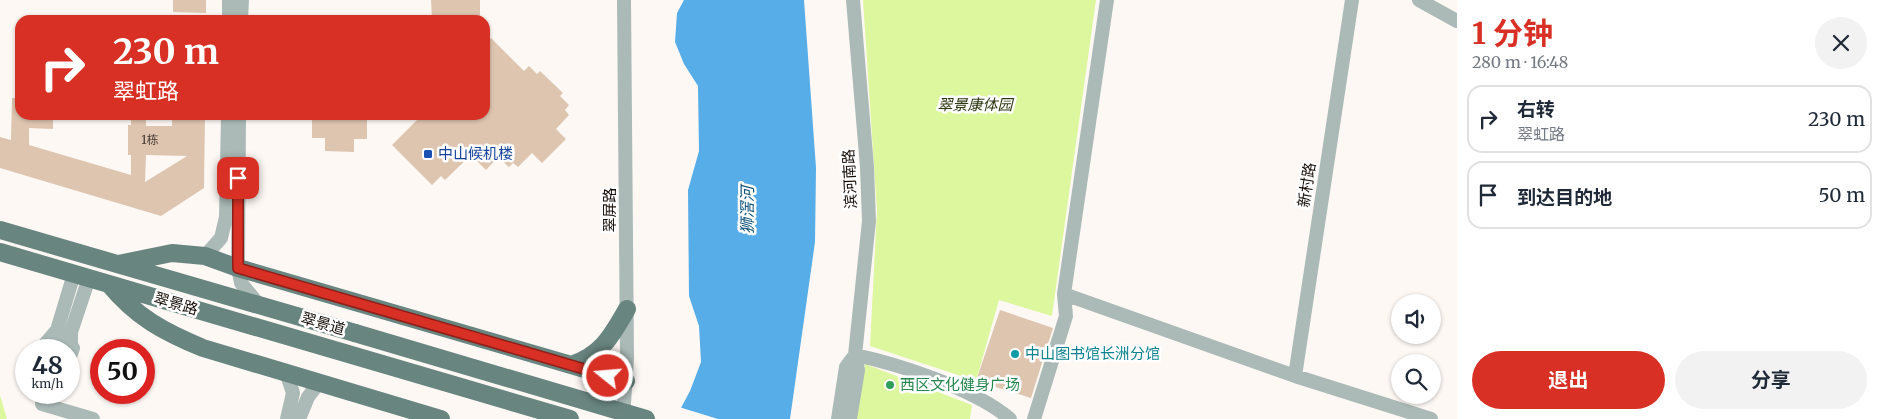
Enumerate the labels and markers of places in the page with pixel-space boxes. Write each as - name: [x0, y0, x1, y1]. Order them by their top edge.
- place label: 中山候机楼: [438, 144, 513, 163]
- marker: 中山候机楼: [422, 148, 434, 160]
- pin: [217, 157, 259, 199]
- place label: 中山图书馆长洲分馆: [1025, 344, 1160, 363]
- marker: 中山图书馆长洲分馆: [1009, 348, 1021, 360]
- place label: 西区文化健身广场: [900, 375, 1020, 394]
- marker: 西区文化健身广场: [884, 379, 896, 391]

